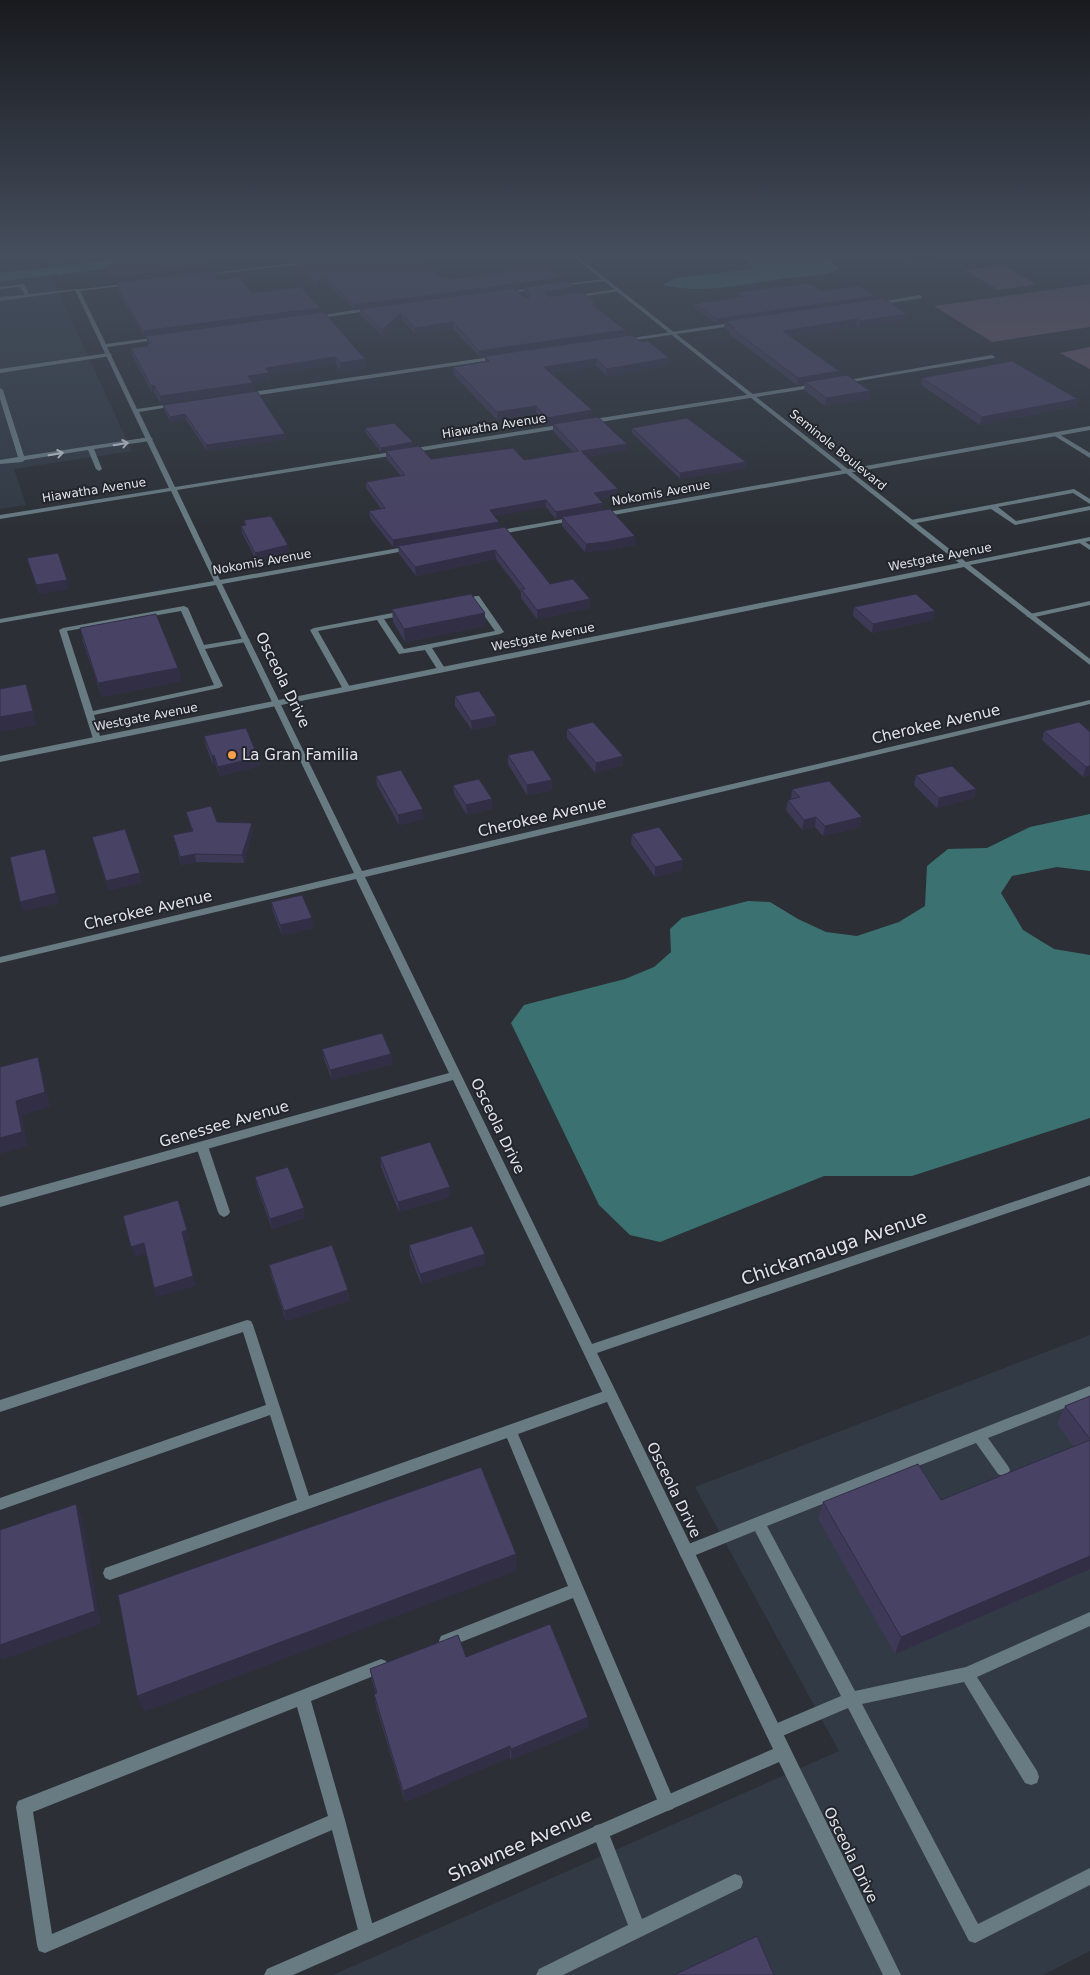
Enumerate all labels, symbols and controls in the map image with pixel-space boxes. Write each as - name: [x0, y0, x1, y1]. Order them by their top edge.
- street label: Seminole Boulevard: [787, 407, 889, 493]
- street label: Hiawatha Avenue: [441, 411, 547, 441]
- one-way arrow: [112, 439, 128, 449]
- one-way arrow: [48, 449, 64, 459]
- street label: Hiawatha Avenue: [41, 475, 147, 505]
- street label: Nokomis Avenue: [611, 477, 711, 509]
- street label: Westgate Avenue: [887, 540, 993, 574]
- street label: Nokomis Avenue: [212, 546, 312, 578]
- street label: Westgate Avenue: [490, 620, 596, 654]
- street label: Osceola Drive: [252, 629, 314, 731]
- street label: Westgate Avenue: [93, 700, 199, 734]
- street label: Cherokee Avenue: [870, 700, 1002, 748]
- place label: La Gran Familia: [242, 746, 358, 764]
- marker: La Gran Familia: [226, 749, 238, 761]
- street label: Cherokee Avenue: [476, 793, 608, 841]
- street label: Cherokee Avenue: [82, 886, 214, 934]
- street label: Osceola Drive: [467, 1075, 529, 1177]
- street label: Genessee Avenue: [157, 1097, 291, 1151]
- street label: Chickamauga Avenue: [738, 1206, 929, 1289]
- street label: Osceola Drive: [643, 1439, 705, 1541]
- street label: Shawnee Avenue: [445, 1803, 595, 1886]
- street label: Osceola Drive: [820, 1804, 882, 1906]

